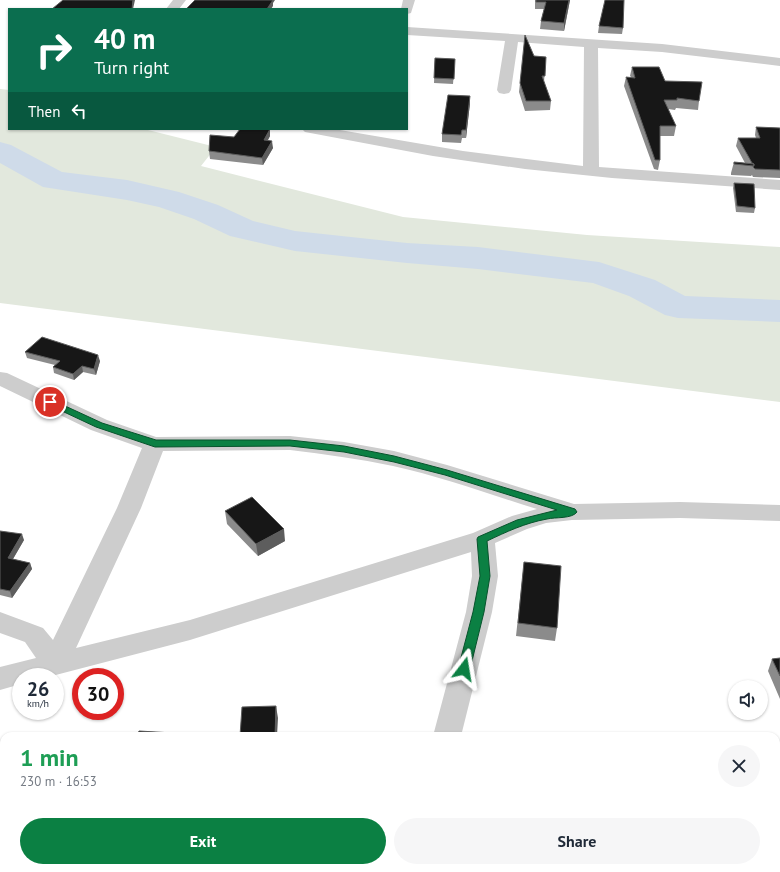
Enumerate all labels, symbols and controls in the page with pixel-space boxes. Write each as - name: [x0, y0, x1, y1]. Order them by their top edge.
- text: 40 m: [94, 20, 155, 57]
- icon: right: [28, 24, 80, 76]
- text: Turn right: [94, 56, 169, 79]
- icon: left: [68, 100, 90, 122]
- text: Then: [28, 102, 60, 121]
- pin: [33, 385, 67, 419]
- icon: arrive: [39, 391, 61, 413]
- position arrow: [443, 648, 485, 690]
- speed limit sign: 30: [72, 668, 124, 720]
- text: 26: [27, 676, 49, 702]
- map controls: [728, 680, 768, 720]
- button: sound: [728, 680, 768, 720]
- text: km/h: [27, 697, 49, 710]
- text: 1 min: [20, 742, 79, 773]
- button: close: [718, 745, 760, 787]
- text: 230 m · 16:53: [20, 773, 97, 790]
- button: Exit: [20, 818, 386, 864]
- button: Share: [394, 818, 760, 864]

